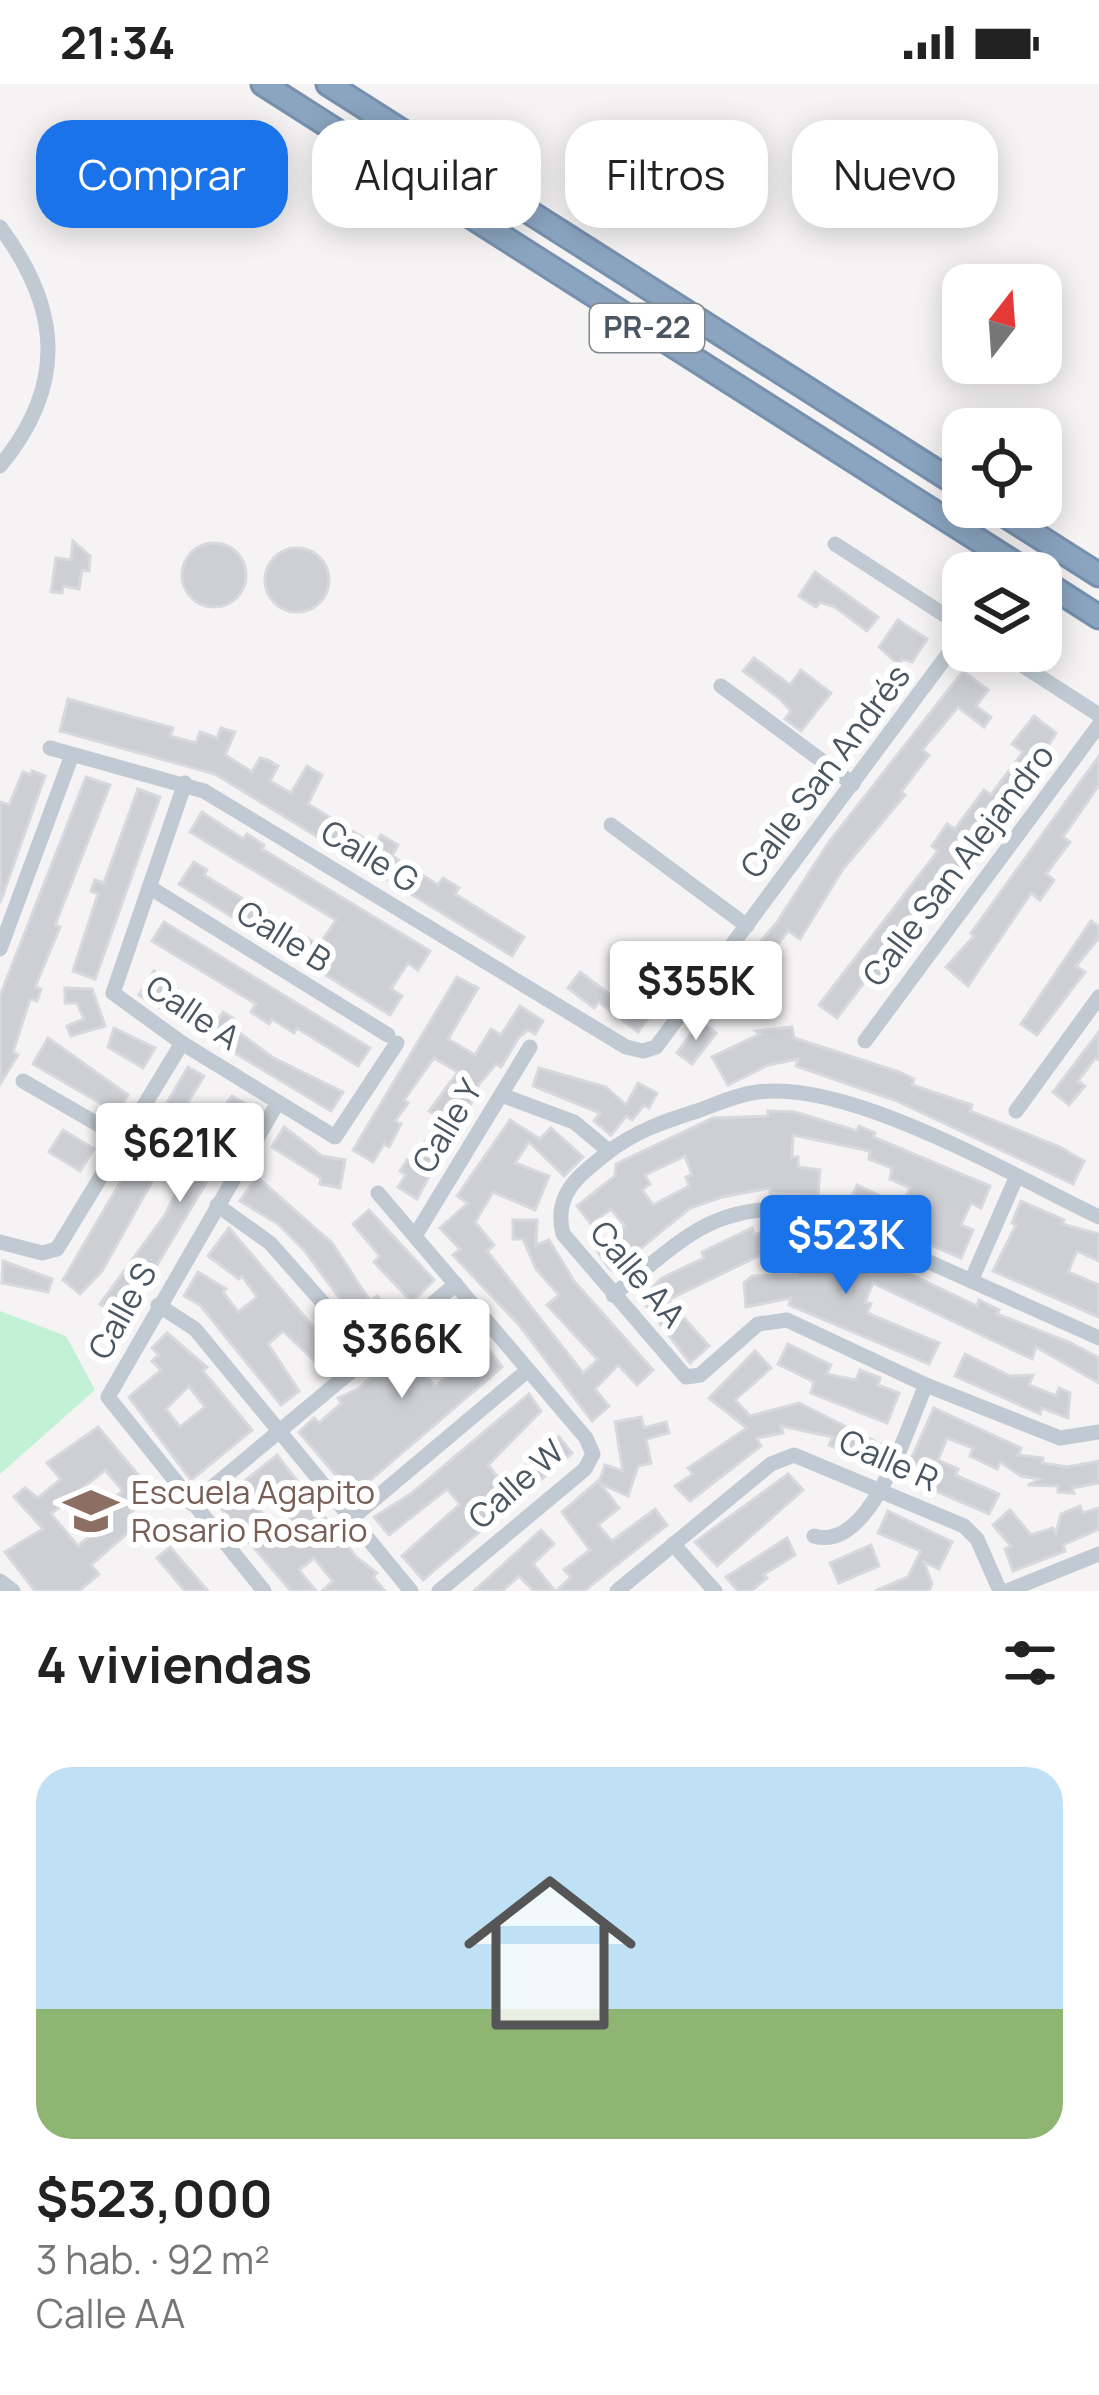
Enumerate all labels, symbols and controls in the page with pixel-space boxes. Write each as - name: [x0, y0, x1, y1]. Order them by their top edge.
- text: 21:34: [60, 11, 175, 73]
- chip: Comprar: [36, 120, 288, 228]
- chip: Alquilar: [312, 120, 541, 228]
- chip: Filtros: [565, 120, 768, 228]
- chip: Nuevo: [792, 120, 998, 228]
- north arrow: [942, 264, 1062, 384]
- map controls: [942, 264, 1062, 672]
- road number: PR-22: [590, 304, 704, 352]
- button: locate: [942, 408, 1062, 528]
- button: layers: [942, 552, 1062, 672]
- street label: Calle San Andrés: [729, 655, 920, 887]
- street label: Calle San Alejandro: [852, 734, 1064, 995]
- street label: Calle G: [313, 809, 427, 902]
- street label: Calle B: [228, 889, 340, 982]
- pin: $355K: [612, 941, 780, 1043]
- text: $355K: [637, 953, 755, 1007]
- street label: Calle A: [138, 964, 249, 1059]
- street label: Calle Y: [401, 1070, 492, 1181]
- pin: $621K: [96, 1103, 264, 1205]
- text: $621K: [123, 1115, 237, 1169]
- pin: $523K: [762, 1195, 930, 1297]
- text: $523K: [787, 1207, 905, 1261]
- street label: Calle AA: [581, 1211, 696, 1337]
- street label: Calle S: [77, 1255, 166, 1367]
- pin: $366K: [318, 1299, 486, 1401]
- text: $366K: [342, 1311, 462, 1365]
- street label: Calle R: [833, 1418, 946, 1501]
- street label: Calle W: [458, 1429, 573, 1539]
- place label: Escuela Agapito Rosario Rosario: [131, 1469, 375, 1552]
- school or university icon: Escuela Agapito Rosario Rosario: [62, 1482, 120, 1540]
- text: 4 viviendas: [36, 1629, 312, 1698]
- icon: filters: [997, 1630, 1063, 1696]
- icon: home: [442, 1845, 658, 2061]
- text: $523,000: [36, 2163, 273, 2232]
- text: 3 hab. · 92 m²: [36, 2232, 270, 2286]
- text: Calle AA: [36, 2286, 185, 2340]

